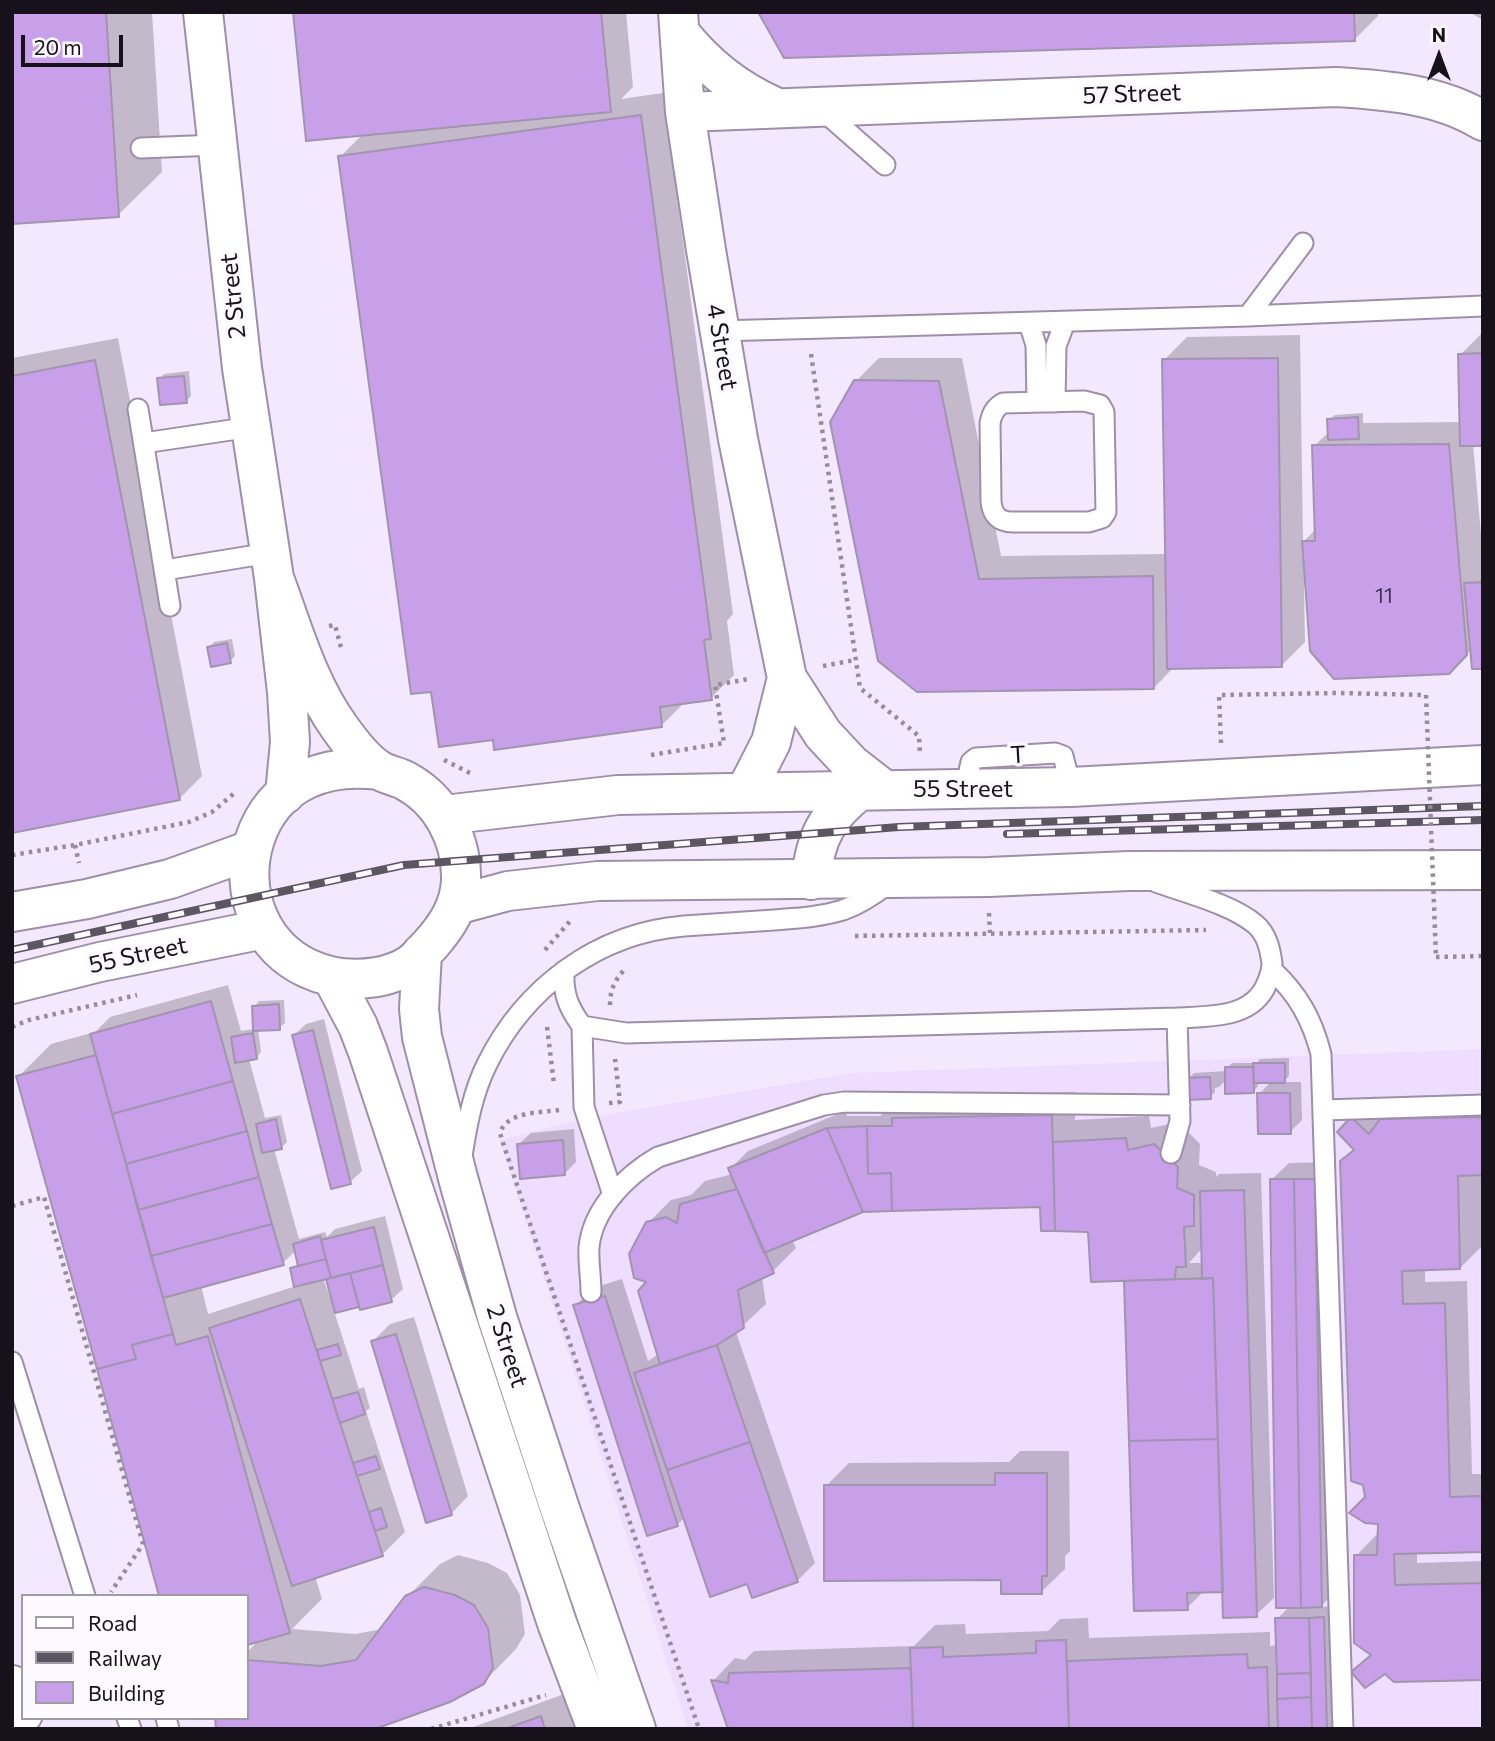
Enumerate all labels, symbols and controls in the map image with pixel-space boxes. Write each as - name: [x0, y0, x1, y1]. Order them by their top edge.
- scale bar: [24, 21, 126, 65]
- north arrow: [1404, 21, 1474, 91]
- text: N: [1432, 23, 1446, 46]
- text: 20 m: [34, 34, 82, 59]
- street label: 57 Street: [1082, 78, 1182, 110]
- street label: 2 Street: [214, 252, 252, 340]
- street label: 4 Street: [700, 302, 744, 392]
- house number: 11: [1375, 583, 1393, 609]
- street label: T: [1010, 740, 1026, 770]
- street label: 55 Street: [913, 775, 1013, 803]
- street label: 55 Street: [86, 931, 190, 979]
- street label: 2 Street: [480, 1301, 534, 1391]
- legend: [21, 1594, 248, 1720]
- text: Road: [88, 1610, 137, 1635]
- text: Railway: [88, 1645, 162, 1670]
- text: Building: [88, 1680, 165, 1705]

